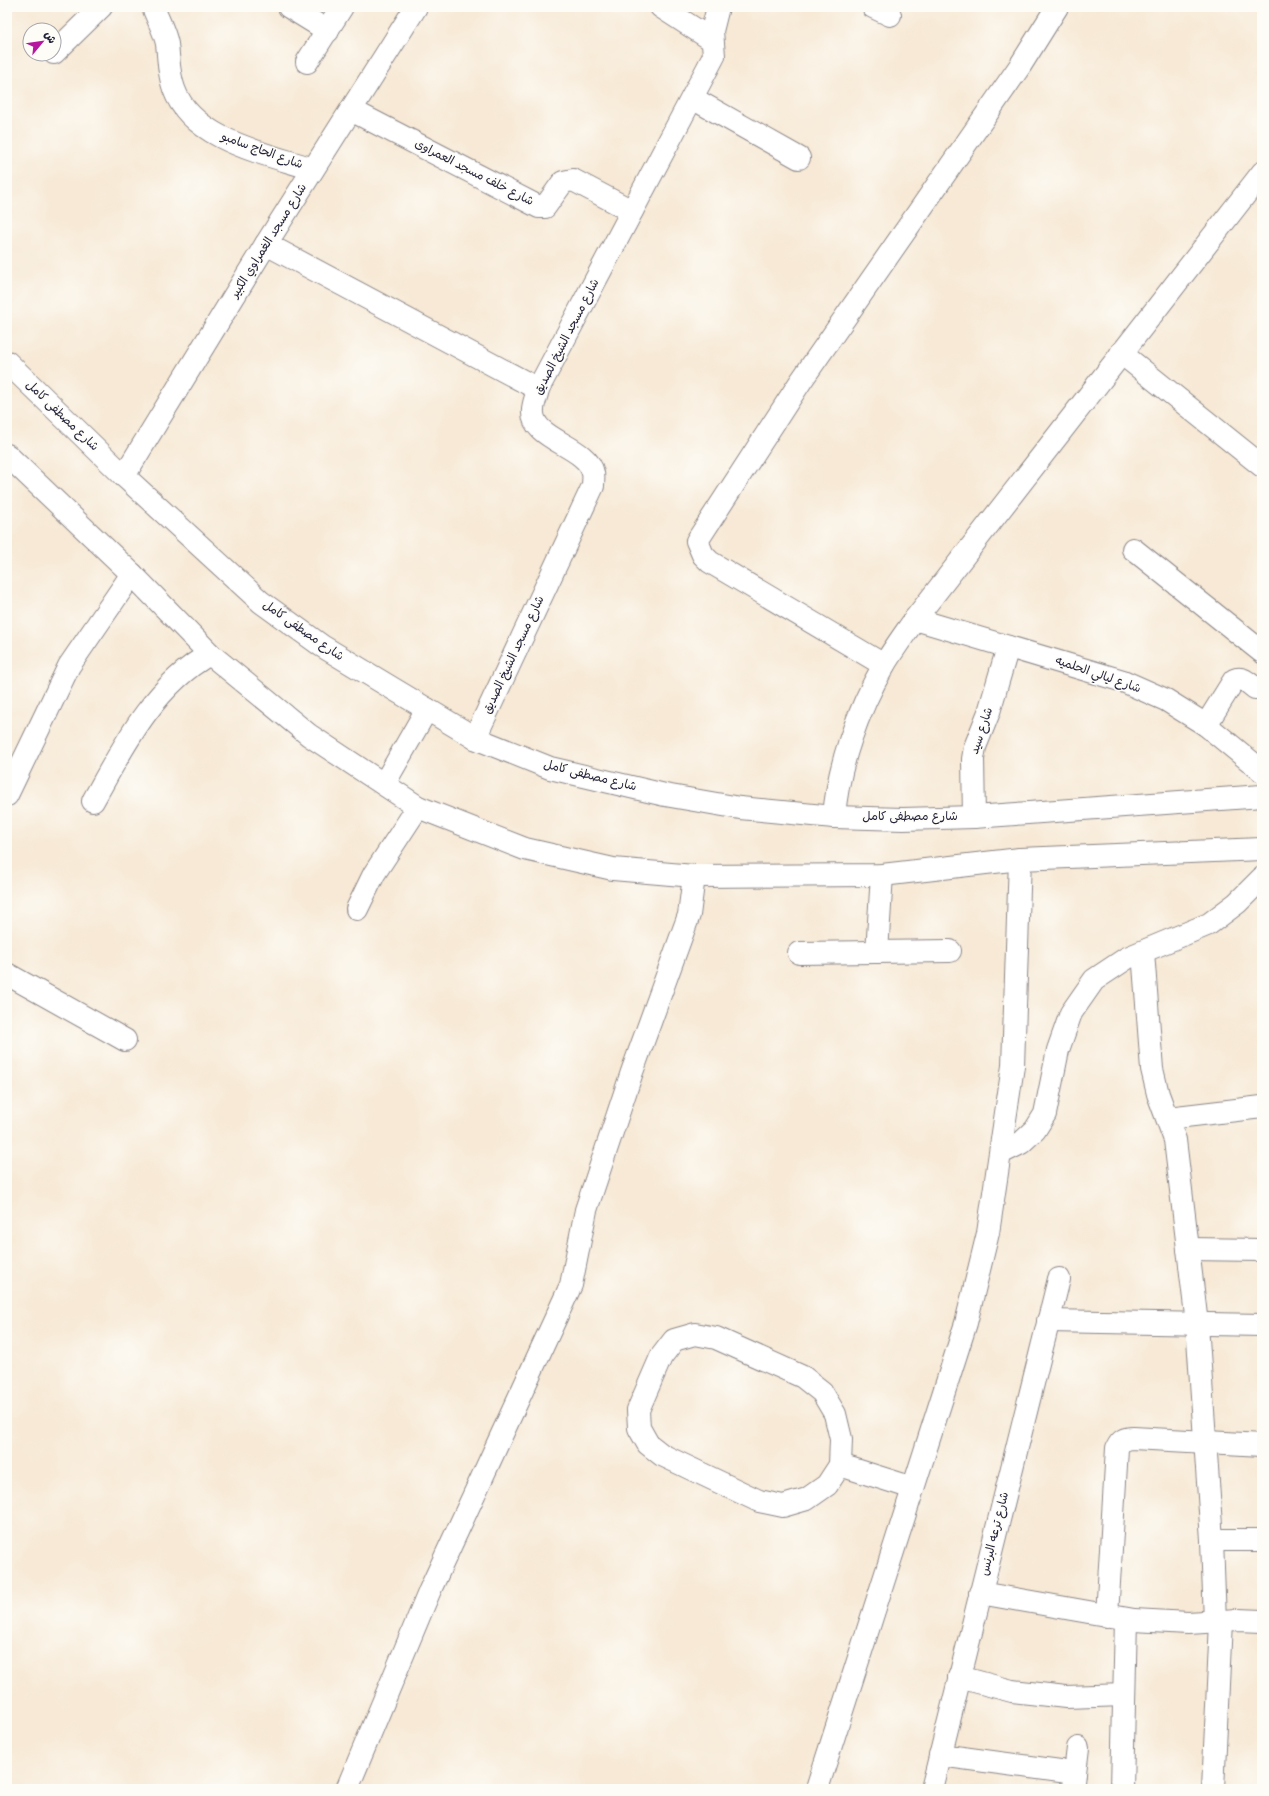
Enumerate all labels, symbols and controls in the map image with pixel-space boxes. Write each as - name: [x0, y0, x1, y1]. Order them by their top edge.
- north arrow: [22, 22, 62, 62]
- text: ش: [41, 29, 59, 46]
- street label: شارع الحاج سامبو: [218, 128, 305, 173]
- street label: شارع خلف مسجد العمراوى: [412, 136, 536, 210]
- street label: شارع مسجد الغمراوي الكبير: [227, 181, 311, 302]
- street label: شارع مسجد الشيخ الصديق: [531, 276, 603, 398]
- street label: شارع مصطفى كامل: [22, 377, 102, 455]
- street label: شارع مسجد الشيخ الصديق: [480, 593, 548, 717]
- street label: شارع مصطفى كامل: [259, 597, 347, 665]
- street label: شارع ليالي الحلميه: [1052, 653, 1143, 699]
- street label: شارع سيد: [967, 705, 997, 757]
- street label: شارع مصطفى كامل: [542, 757, 638, 795]
- street label: شارع مصطفى كامل: [862, 809, 958, 825]
- street label: شارع ترعه البرنس: [977, 1490, 1013, 1578]

